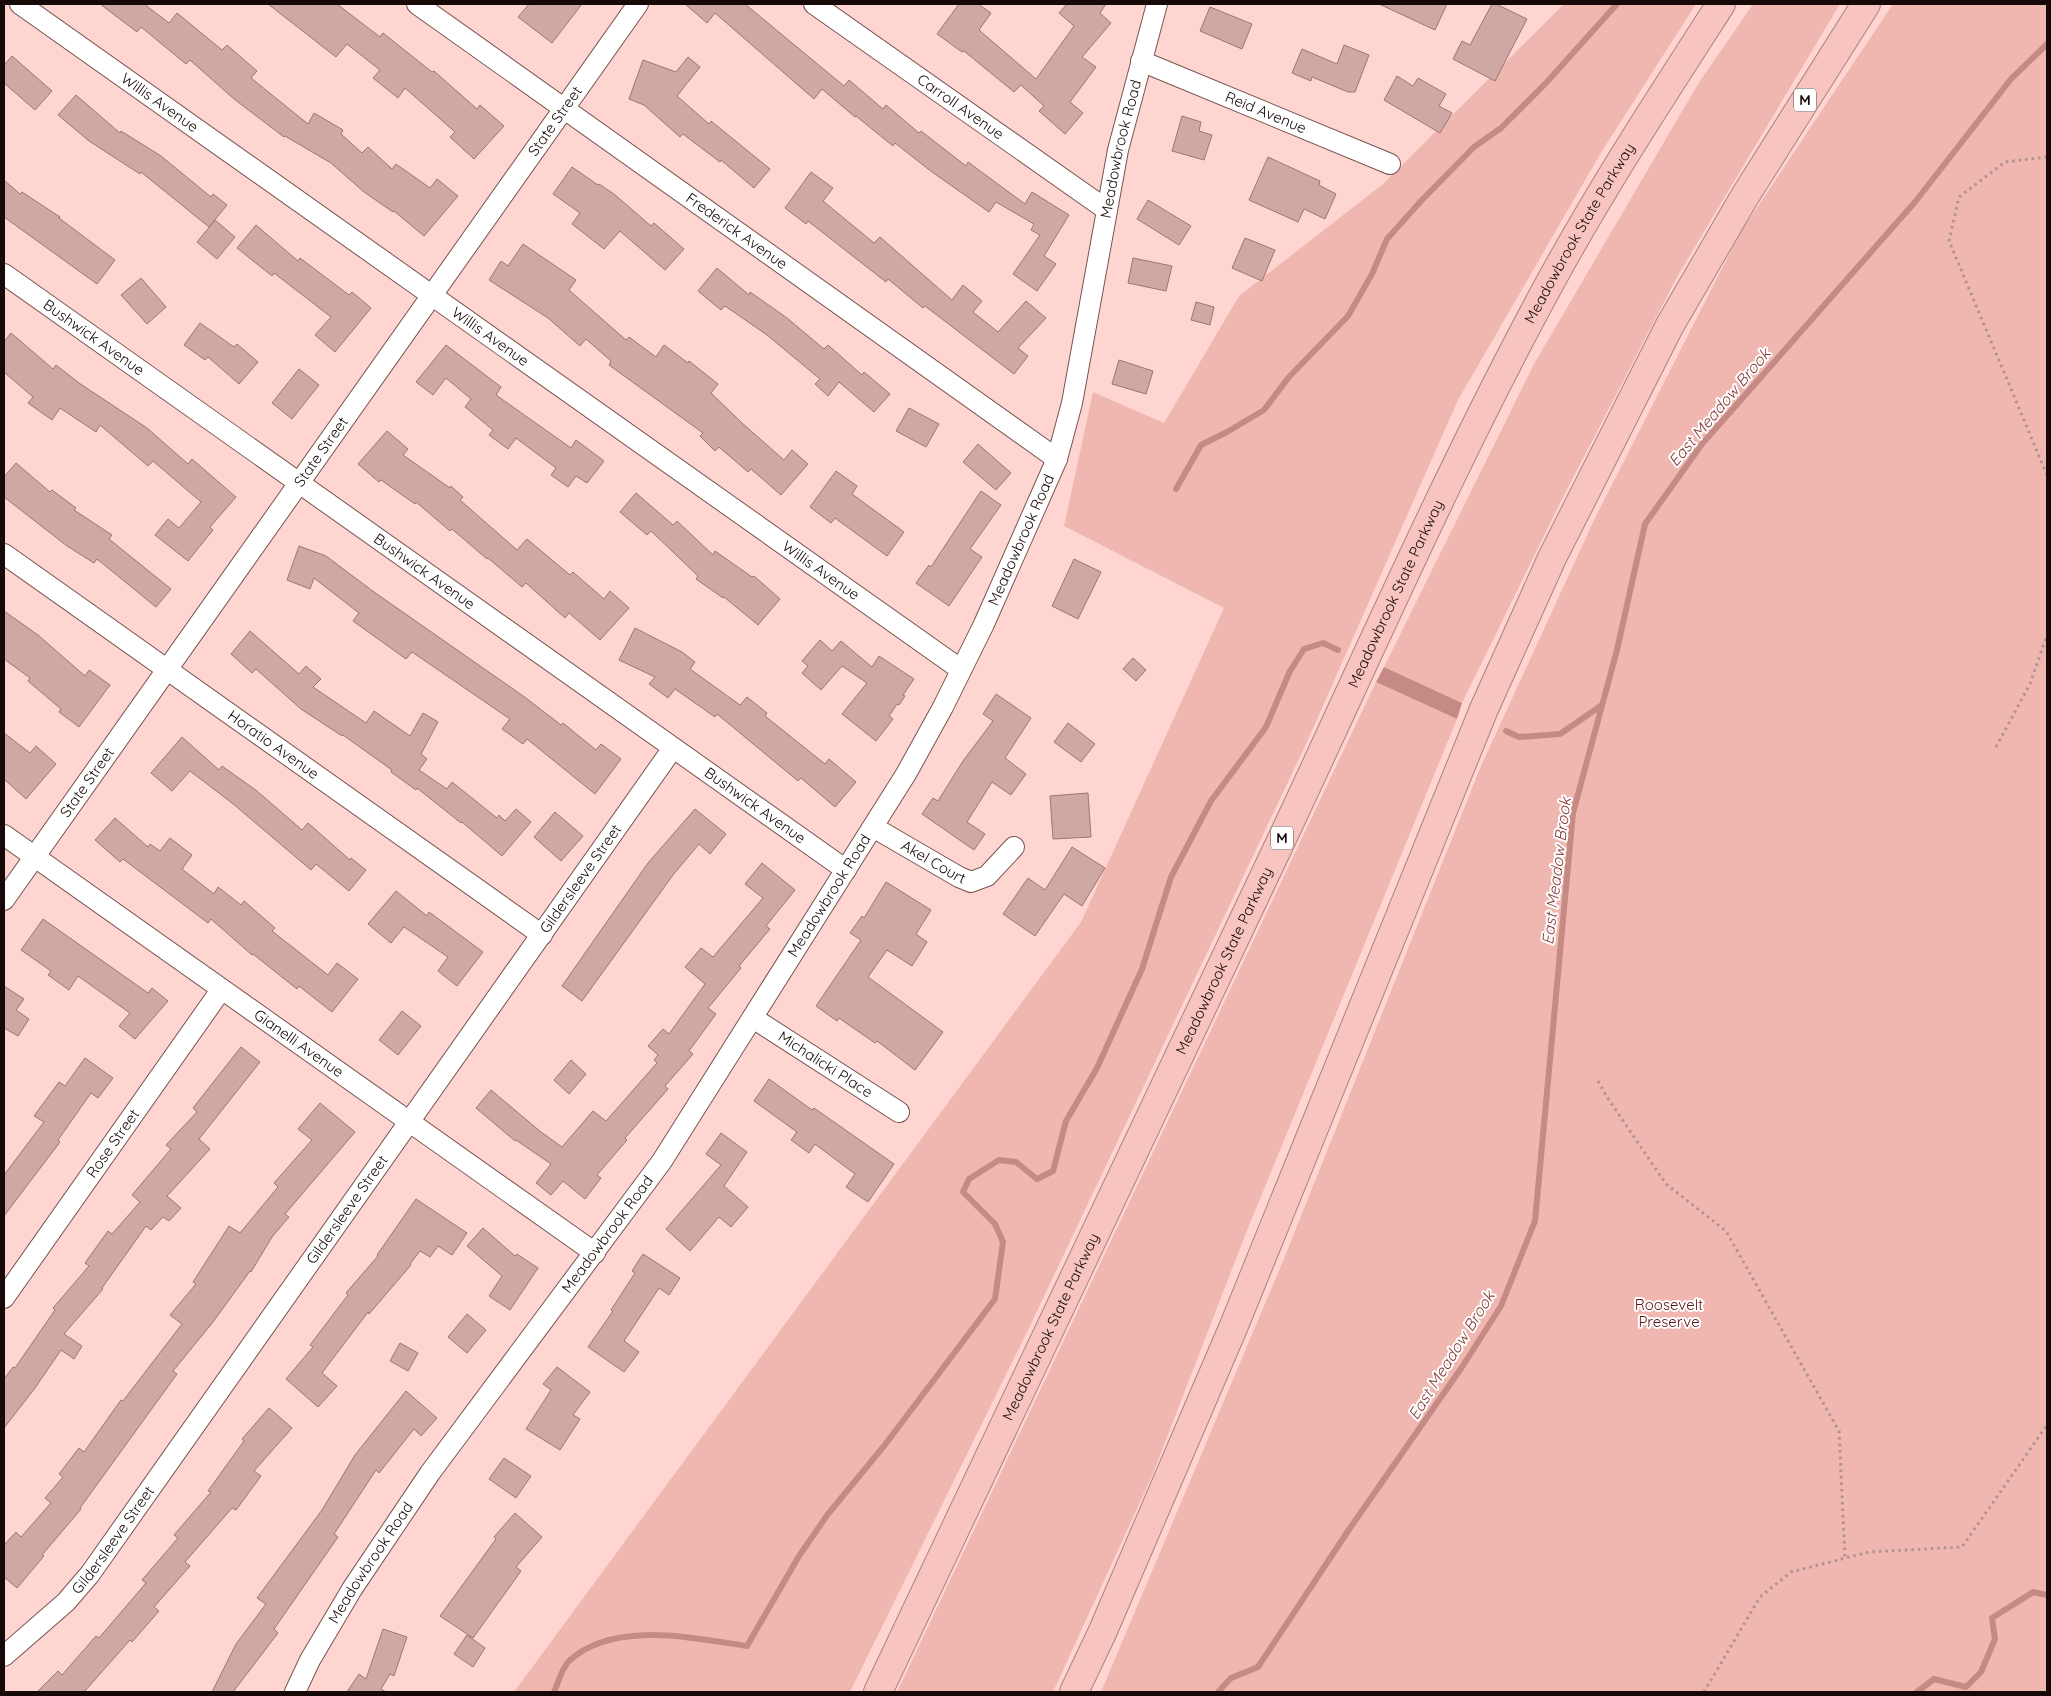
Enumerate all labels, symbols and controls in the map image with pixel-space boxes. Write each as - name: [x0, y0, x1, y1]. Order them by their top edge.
- street label: Willis Avenue: [118, 69, 202, 136]
- street label: Carroll Avenue: [914, 70, 1008, 144]
- street label: Meadowbrook Road: [1096, 78, 1145, 220]
- street label: State Street: [523, 82, 586, 160]
- street label: Reid Avenue: [1222, 87, 1309, 137]
- road number: M: [1794, 88, 1816, 112]
- street label: Meadowbrook State Parkway: [1520, 139, 1639, 327]
- street label: Frederick Avenue: [682, 188, 791, 273]
- street label: Bushwick Avenue: [40, 295, 148, 379]
- street label: Willis Avenue: [448, 302, 533, 370]
- water label: East Meadow Brook: [1664, 343, 1775, 470]
- street label: State Street: [289, 413, 352, 490]
- street label: Meadowbrook Road: [983, 471, 1058, 608]
- street label: Meadowbrook State Parkway: [1343, 497, 1447, 691]
- street label: Bushwick Avenue: [370, 529, 479, 613]
- street label: Willis Avenue: [779, 536, 864, 604]
- street label: Horatio Avenue: [224, 706, 323, 783]
- street label: State Street: [56, 743, 118, 821]
- street label: Bushwick Avenue: [701, 763, 810, 847]
- water label: East Meadow Brook: [1537, 795, 1575, 946]
- street label: Gildersleeve Street: [535, 820, 625, 937]
- road number: M: [1271, 826, 1293, 850]
- street label: Meadowbrook Road: [783, 831, 875, 960]
- street label: Akel Court: [898, 836, 969, 888]
- street label: Meadowbrook State Parkway: [1171, 864, 1276, 1057]
- street label: Gianelli Avenue: [250, 1005, 348, 1081]
- street label: Michalicki Place: [775, 1027, 876, 1102]
- street label: Rose Street: [82, 1105, 143, 1181]
- street label: Gildersleeve Street: [302, 1151, 392, 1268]
- street label: Meadowbrook Road: [557, 1172, 657, 1297]
- street label: Meadowbrook State Parkway: [998, 1230, 1103, 1423]
- water label: East Meadow Brook: [1403, 1286, 1499, 1423]
- park label: Roosevelt Preserve: [1635, 1295, 1703, 1331]
- street label: Gildersleeve Street: [67, 1482, 158, 1598]
- street label: Meadowbrook Road: [324, 1498, 417, 1627]

